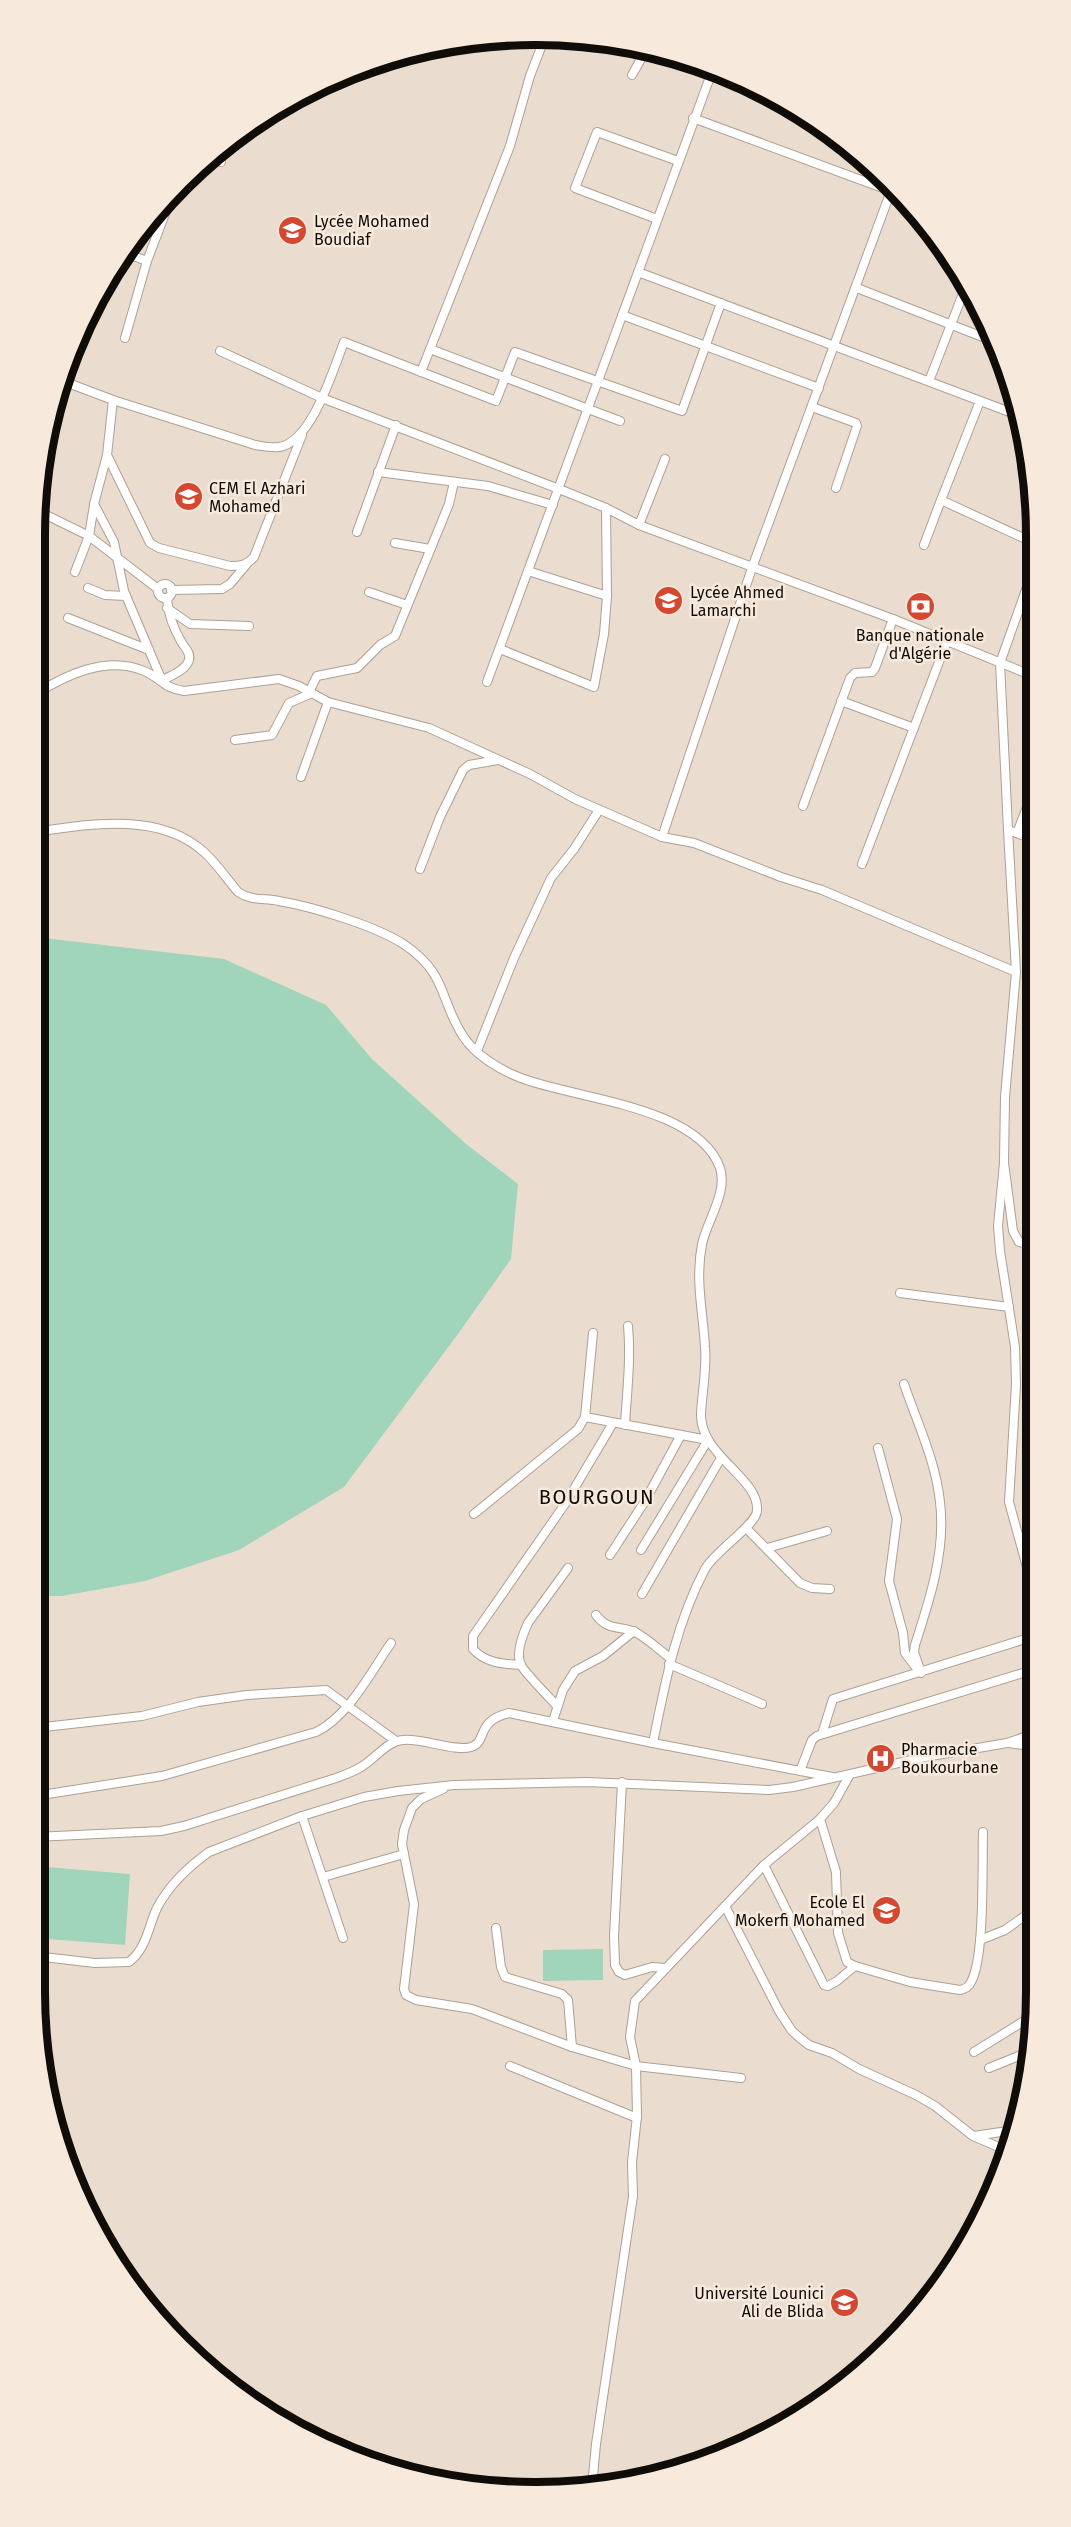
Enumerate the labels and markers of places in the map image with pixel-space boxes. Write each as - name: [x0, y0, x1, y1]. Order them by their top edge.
- place label: Lycée Mohamed Boudiaf: [314, 212, 430, 249]
- school or university icon: Lycée Mohamed Boudiaf: [277, 214, 309, 246]
- place label: CEM El Azhari Mohamed: [209, 479, 306, 516]
- school or university icon: CEM El Azhari Mohamed: [172, 481, 204, 513]
- place label: Lycée Ahmed Lamarchi: [690, 583, 784, 620]
- school or university icon: Lycée Ahmed Lamarchi: [653, 585, 685, 617]
- bank icon: Banque nationale d'Algérie: [904, 591, 936, 623]
- place label: Banque nationale d'Algérie: [856, 626, 984, 663]
- place label: Pharmacie Boukourbane: [901, 1740, 998, 1777]
- hospital icon: Pharmacie Boukourbane: [864, 1742, 896, 1774]
- place label: Ecole El Mokerfi Mohamed: [735, 1893, 865, 1930]
- school or university icon: Ecole El Mokerfi Mohamed: [870, 1895, 902, 1927]
- place label: Université Lounici Ali de Blida: [694, 2284, 824, 2321]
- school or university icon: Université Lounici Ali de Blida: [829, 2286, 861, 2318]

